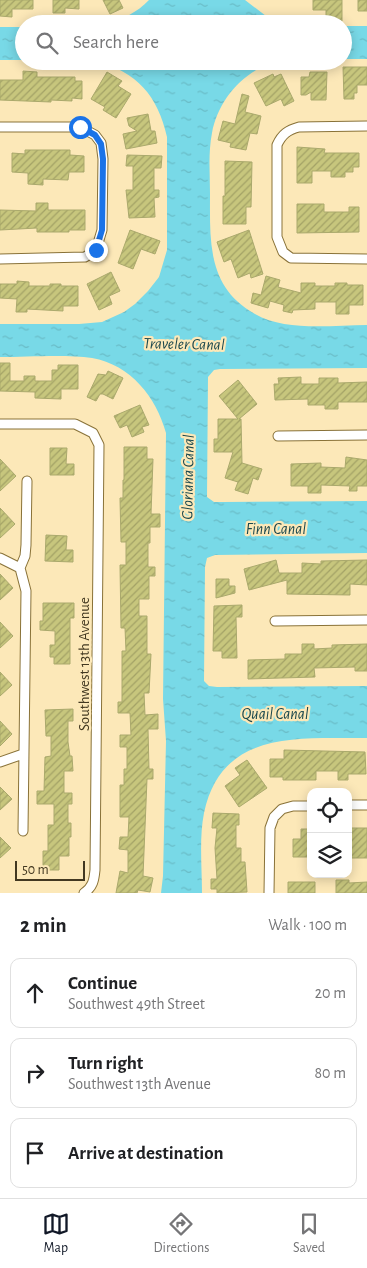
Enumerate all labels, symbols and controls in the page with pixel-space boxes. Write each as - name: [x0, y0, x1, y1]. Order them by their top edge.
- search box: [15, 15, 352, 70]
- icon: search: [33, 29, 61, 57]
- text: Search here: [73, 33, 159, 52]
- route start: [69, 116, 92, 139]
- route end: [85, 239, 108, 262]
- water label: Traveler Canal: [143, 335, 225, 353]
- water label: Gloriana Canal: [179, 434, 197, 520]
- water label: Finn Canal: [246, 521, 306, 537]
- street label: Southwest 13th Avenue: [77, 597, 92, 731]
- water label: Quail Canal: [241, 706, 309, 723]
- map controls: [307, 788, 352, 878]
- button: locate: [307, 788, 352, 833]
- button: layers: [307, 833, 352, 878]
- scale bar: [15, 858, 85, 881]
- text: 50 m: [22, 863, 49, 877]
- text: 2 min: [20, 915, 67, 936]
- text: Walk · 100 m: [268, 917, 347, 933]
- text: Continue: [68, 974, 137, 993]
- icon: ahead: [21, 979, 49, 1007]
- text: 20 m: [315, 985, 346, 1001]
- text: Southwest 49th Street: [68, 996, 205, 1012]
- text: Turn right: [68, 1054, 143, 1073]
- icon: right: [21, 1059, 49, 1087]
- text: 80 m: [315, 1065, 346, 1081]
- text: Southwest 13th Avenue: [68, 1076, 211, 1092]
- icon: arrive: [21, 1139, 49, 1167]
- text: Arrive at destination: [68, 1144, 224, 1163]
- tab: Map: [42, 1210, 70, 1257]
- tab: Directions: [154, 1210, 209, 1257]
- tab: Saved: [293, 1210, 325, 1257]

